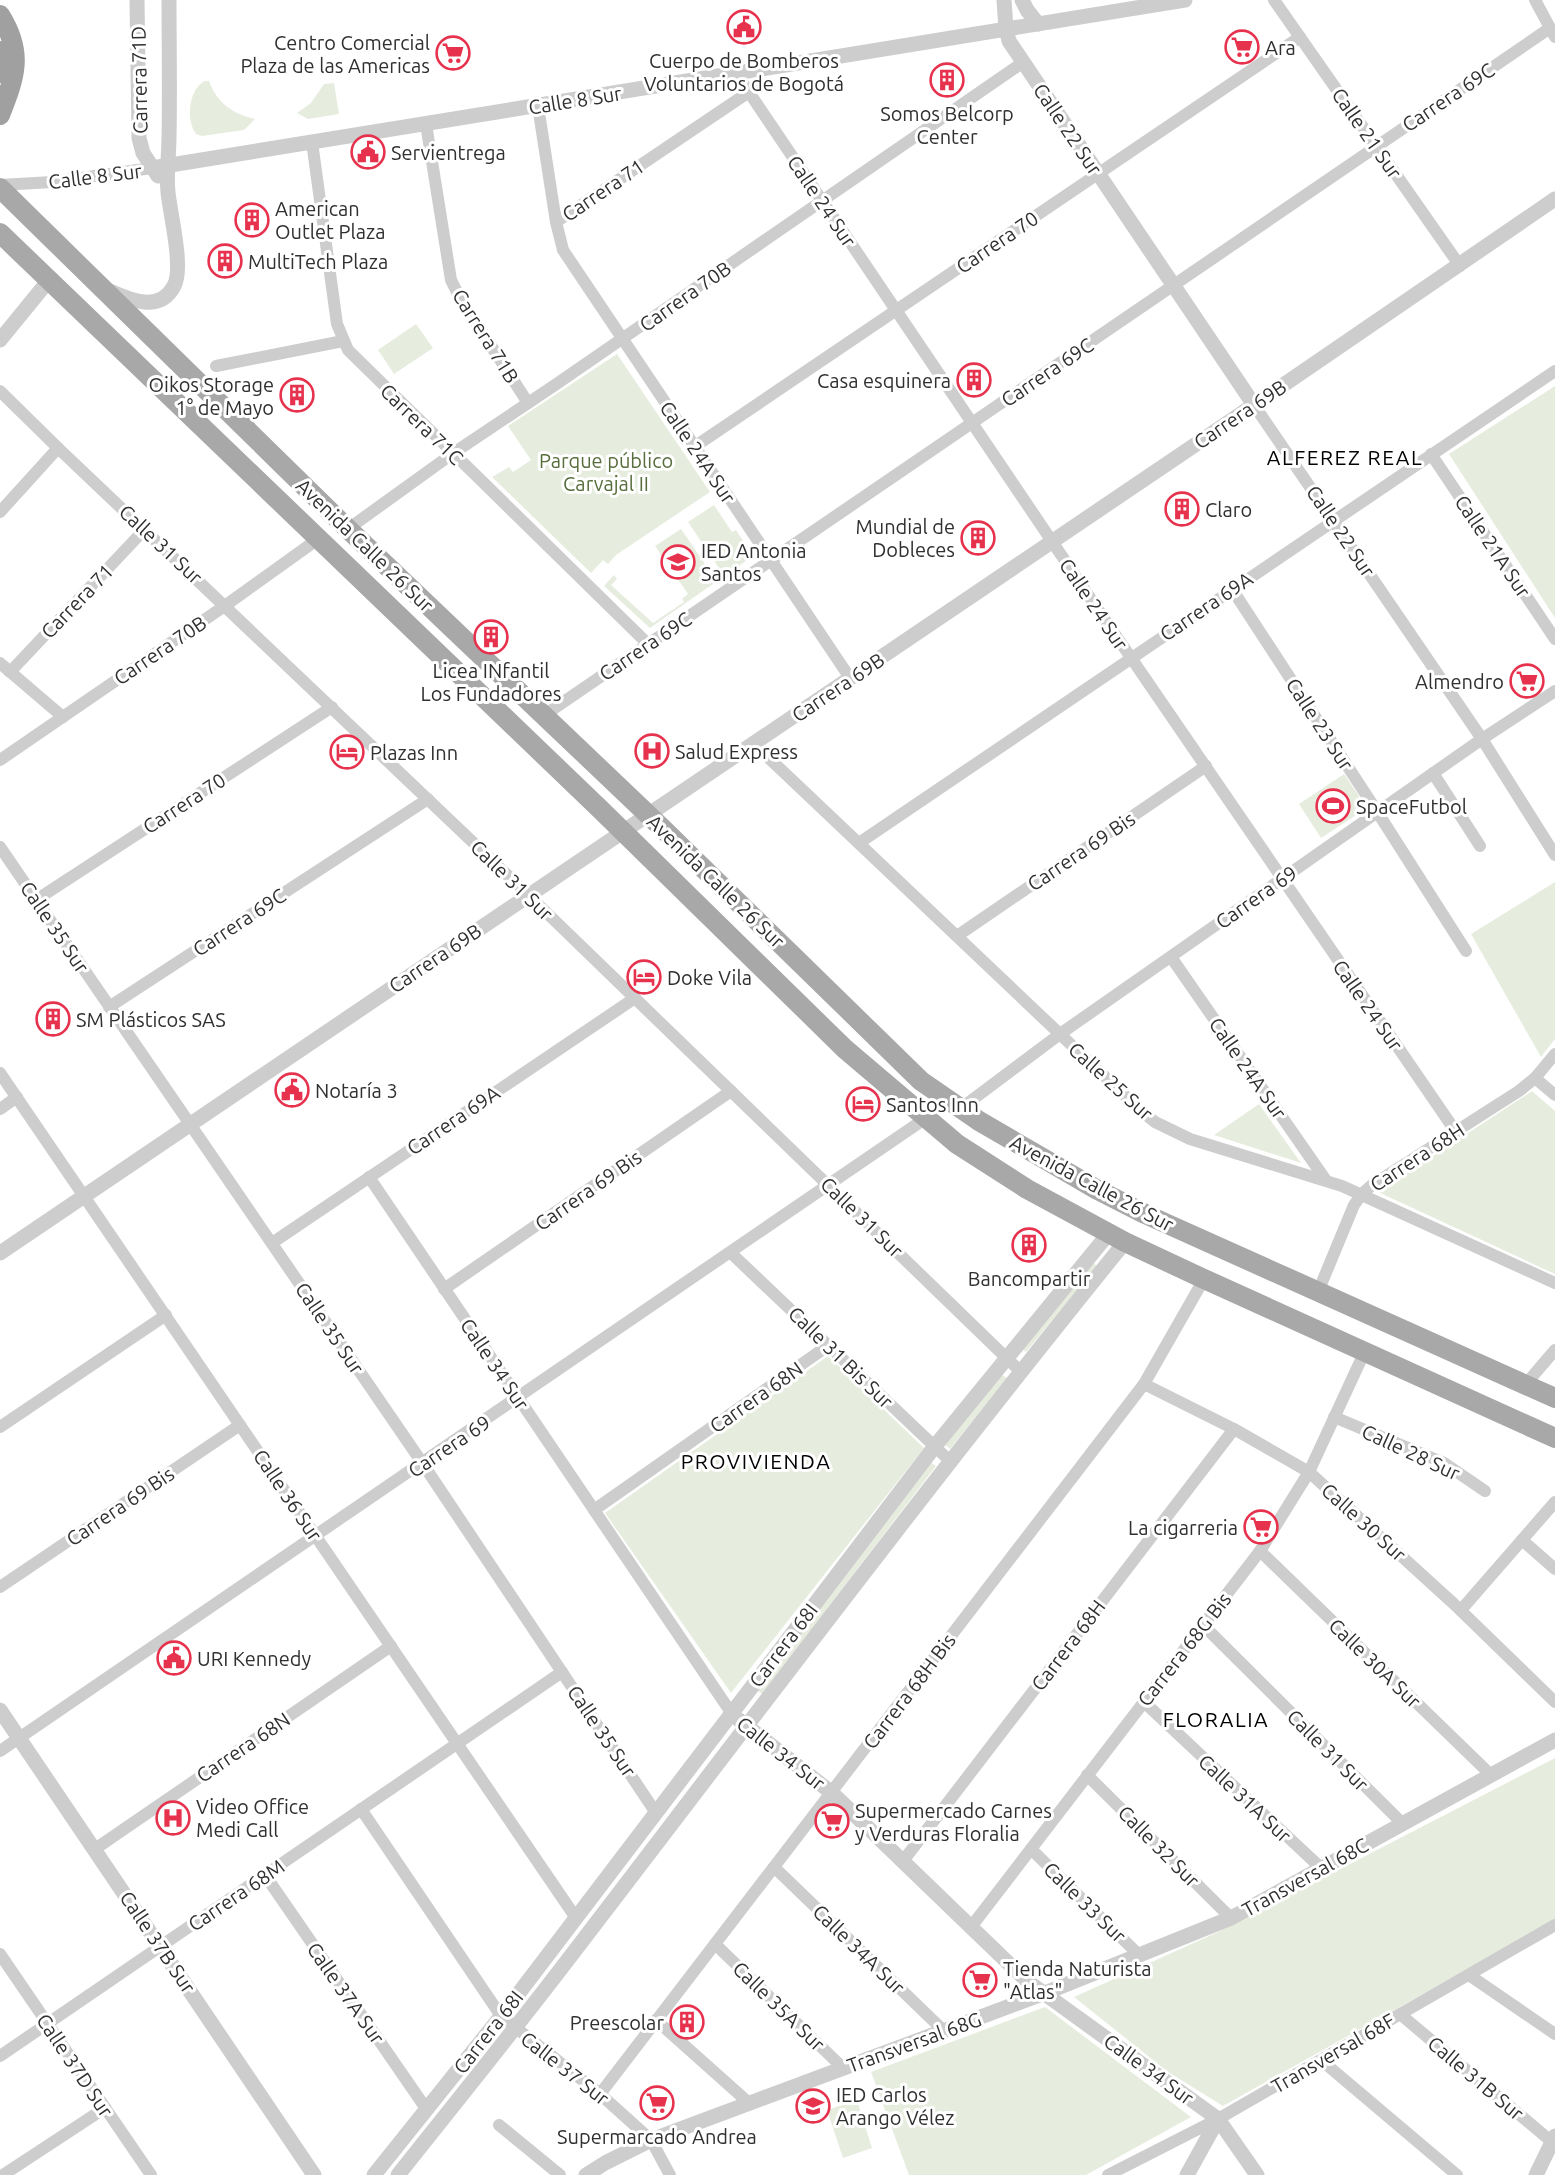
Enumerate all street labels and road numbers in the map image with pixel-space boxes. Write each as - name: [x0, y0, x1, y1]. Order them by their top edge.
- street label: Carrera 71D: [127, 26, 151, 134]
- street label: Carrera 69C: [1398, 58, 1498, 136]
- street label: Calle 22 Sur: [1029, 79, 1107, 179]
- street label: Calle 8 Sur: [527, 81, 624, 119]
- street label: Calle 21 Sur: [1327, 83, 1407, 183]
- street label: Calle 24 Sur: [783, 151, 861, 251]
- street label: Carrera 71: [558, 154, 648, 226]
- street label: Calle 8 Sur: [47, 159, 143, 193]
- street label: Carrera 70: [952, 206, 1042, 278]
- street label: Carrera 70B: [635, 256, 735, 336]
- street label: Carrera 71B: [448, 285, 524, 387]
- street label: Carrera 69C: [997, 333, 1097, 411]
- street label: Carrera 69B: [1189, 375, 1291, 453]
- street label: Carrera 71C: [376, 379, 468, 469]
- street label: Calle 24A Sur: [655, 397, 741, 508]
- street label: Avenida Calle 26 Sur: [292, 474, 439, 617]
- street label: Calle 22 Sur: [1302, 481, 1380, 581]
- street label: Calle 21A Sur: [1450, 491, 1536, 602]
- street label: Calle 31 Sur: [115, 500, 208, 589]
- street label: Calle 24 Sur: [1055, 554, 1133, 654]
- street label: Carrera 71: [36, 559, 118, 643]
- street label: Carrera 69A: [1155, 567, 1257, 645]
- street label: Carrera 69C: [595, 607, 695, 685]
- street label: Carrera 70B: [109, 611, 211, 689]
- street label: Carrera 69B: [787, 648, 889, 726]
- street label: Calle 23 Sur: [1282, 674, 1359, 775]
- street label: Carrera 70: [138, 768, 230, 838]
- street label: Carrera 69 Bis: [1023, 807, 1139, 895]
- street label: Avenida Calle 26 Sur: [643, 810, 790, 953]
- street label: Calle 31 Sur: [466, 835, 558, 925]
- street label: Carrera 69: [1211, 861, 1301, 933]
- street label: Calle 35 Sur: [16, 877, 94, 977]
- street label: Carrera 69C: [188, 883, 290, 961]
- street label: Carrera 69B: [384, 919, 486, 997]
- street label: Calle 24 Sur: [1328, 955, 1408, 1055]
- street label: Calle 24A Sur: [1205, 1013, 1292, 1123]
- street label: Calle 25 Sur: [1064, 1037, 1158, 1125]
- street label: Carrera 69A: [402, 1081, 504, 1159]
- street label: Carrera 68H: [1366, 1118, 1468, 1196]
- street label: Avenida Calle 26 Sur: [1006, 1130, 1178, 1236]
- street label: Carrera 69 Bis: [530, 1145, 646, 1235]
- street label: Calle 31 Sur: [816, 1172, 908, 1262]
- street label: Calle 35 Sur: [291, 1278, 369, 1378]
- street label: Calle 31 Bis Sur: [784, 1301, 898, 1413]
- street label: Calle 34 Sur: [456, 1314, 534, 1414]
- street label: Carrera 68N: [705, 1357, 807, 1437]
- street label: Carrera 69: [404, 1410, 494, 1482]
- street label: Calle 28 Sur: [1358, 1419, 1464, 1485]
- street label: Calle 36 Sur: [249, 1445, 327, 1545]
- street label: Carrera 69 Bis: [62, 1462, 178, 1550]
- street label: Calle 30 Sur: [1317, 1478, 1411, 1566]
- street label: Carrera 68G Bis: [1133, 1588, 1235, 1710]
- street label: Carrera 68H: [1026, 1595, 1110, 1695]
- street label: Carrera 68I: [744, 1599, 822, 1691]
- street label: Calle 30A Sur: [1324, 1614, 1426, 1713]
- street label: Carrera 68H Bis: [858, 1629, 960, 1753]
- street label: Calle 35 Sur: [563, 1681, 641, 1781]
- street label: Calle 31 Sur: [1283, 1705, 1374, 1796]
- street label: Carrera 68N: [192, 1707, 294, 1787]
- street label: Calle 34 Sur: [732, 1712, 830, 1795]
- street label: Calle 31A Sur: [1194, 1749, 1296, 1847]
- street label: Calle 32 Sur: [1114, 1801, 1205, 1892]
- street label: Transversal 68C: [1238, 1833, 1372, 1921]
- street label: Carrera 68M: [184, 1854, 288, 1936]
- street label: Calle 33 Sur: [1039, 1857, 1131, 1947]
- street label: Calle 37B Sur: [115, 1887, 201, 1998]
- street label: Calle 34A Sur: [808, 1900, 910, 1999]
- street label: Calle 37A Sur: [303, 1938, 390, 2048]
- street label: Calle 35A Sur: [728, 1957, 830, 2056]
- street label: Carrera 68I: [449, 1986, 527, 2078]
- street label: Transversal 68G: [844, 2007, 984, 2077]
- street label: Transversal 68F: [1267, 2008, 1399, 2098]
- street label: Calle 37D Sur: [32, 2009, 118, 2121]
- street label: Calle 37 Sur: [516, 2027, 614, 2110]
- street label: Calle 34 Sur: [1100, 2029, 1199, 2109]
- street label: Calle 31B Sur: [1423, 2031, 1529, 2125]

